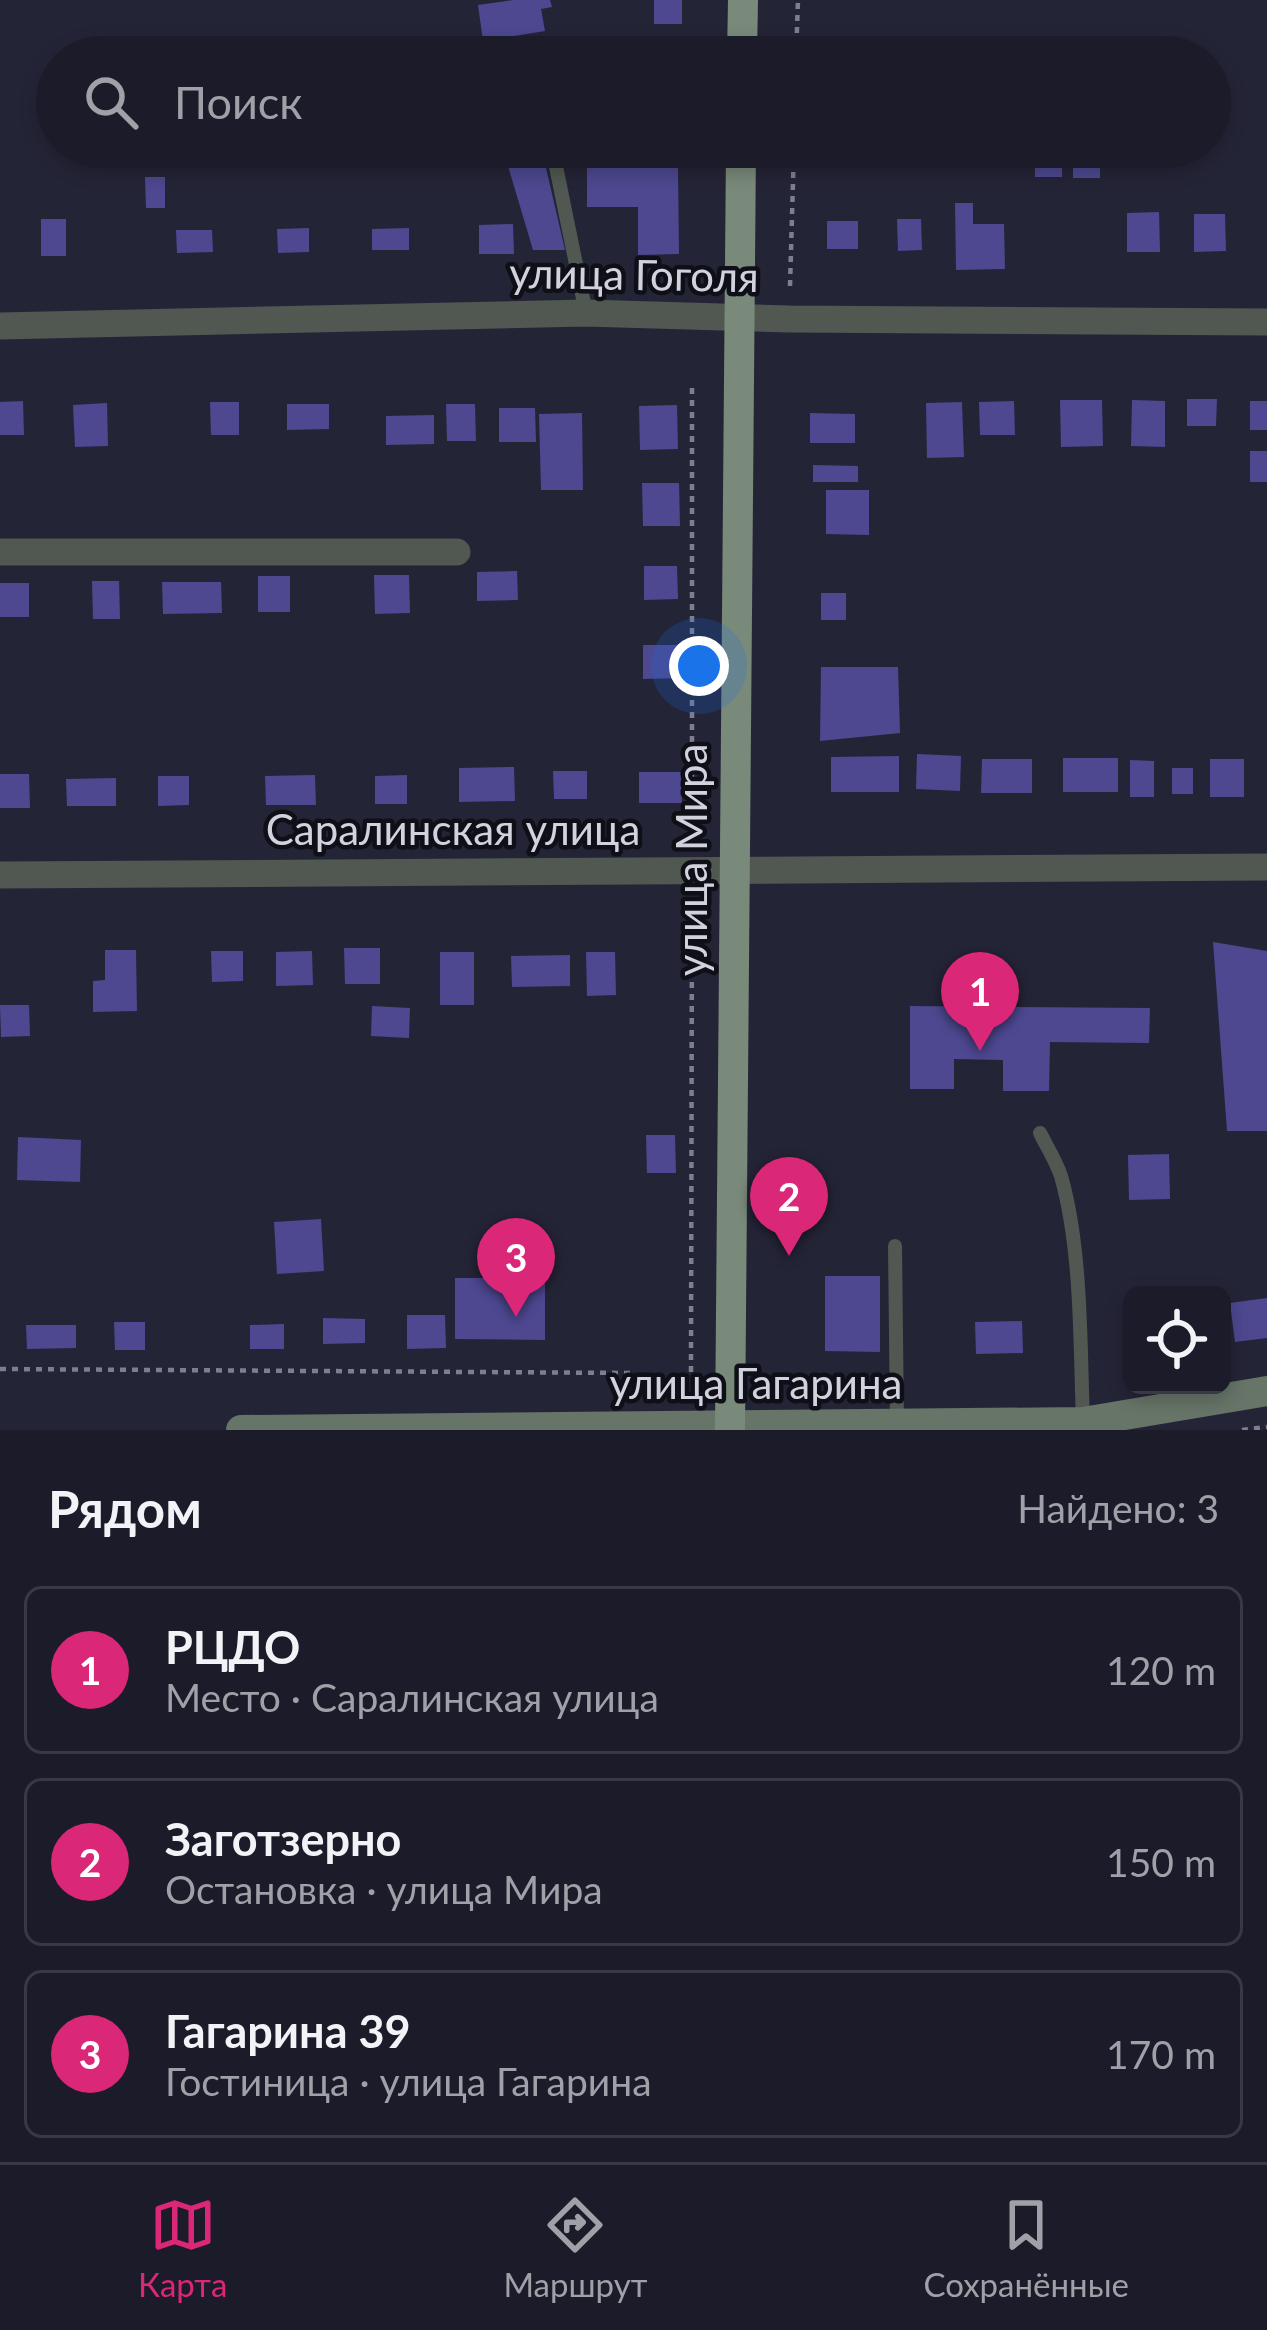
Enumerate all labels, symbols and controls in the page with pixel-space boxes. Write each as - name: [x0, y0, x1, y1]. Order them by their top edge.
- search box: [36, 36, 1231, 168]
- icon: search: [78, 69, 144, 135]
- text: Поиск: [174, 75, 303, 129]
- street label: улица Гоголя: [509, 247, 759, 301]
- your location: [669, 636, 729, 696]
- street label: улица Мира: [666, 744, 716, 976]
- street label: Саралинская улица: [266, 804, 640, 854]
- pin: 1: [941, 952, 1019, 1051]
- pin: 2: [750, 1157, 828, 1256]
- pin: 3: [477, 1218, 555, 1317]
- map controls: [1123, 1286, 1231, 1394]
- button: locate: [1123, 1286, 1231, 1394]
- street label: улица Гагарина: [610, 1358, 902, 1408]
- text: Рядом: [48, 1478, 202, 1539]
- text: Найдено: 3: [1017, 1485, 1219, 1531]
- text: РЦДО: [165, 1620, 300, 1674]
- text: 1: [79, 1647, 101, 1693]
- text: 120 m: [1106, 1647, 1216, 1693]
- text: Место · Саралинская улица: [165, 1674, 659, 1720]
- text: Заготзерно: [165, 1812, 401, 1866]
- text: 2: [79, 1839, 101, 1885]
- text: 150 m: [1106, 1839, 1216, 1885]
- text: Остановка · улица Мира: [165, 1866, 603, 1912]
- text: Гагарина 39: [165, 2004, 411, 2058]
- text: 3: [79, 2031, 101, 2077]
- text: 170 m: [1106, 2031, 1216, 2077]
- text: Гостиница · улица Гагарина: [165, 2058, 652, 2104]
- tab: Карта: [138, 2192, 227, 2304]
- tab: Маршрут: [503, 2192, 647, 2304]
- tab: Сохранённые: [923, 2192, 1129, 2304]

